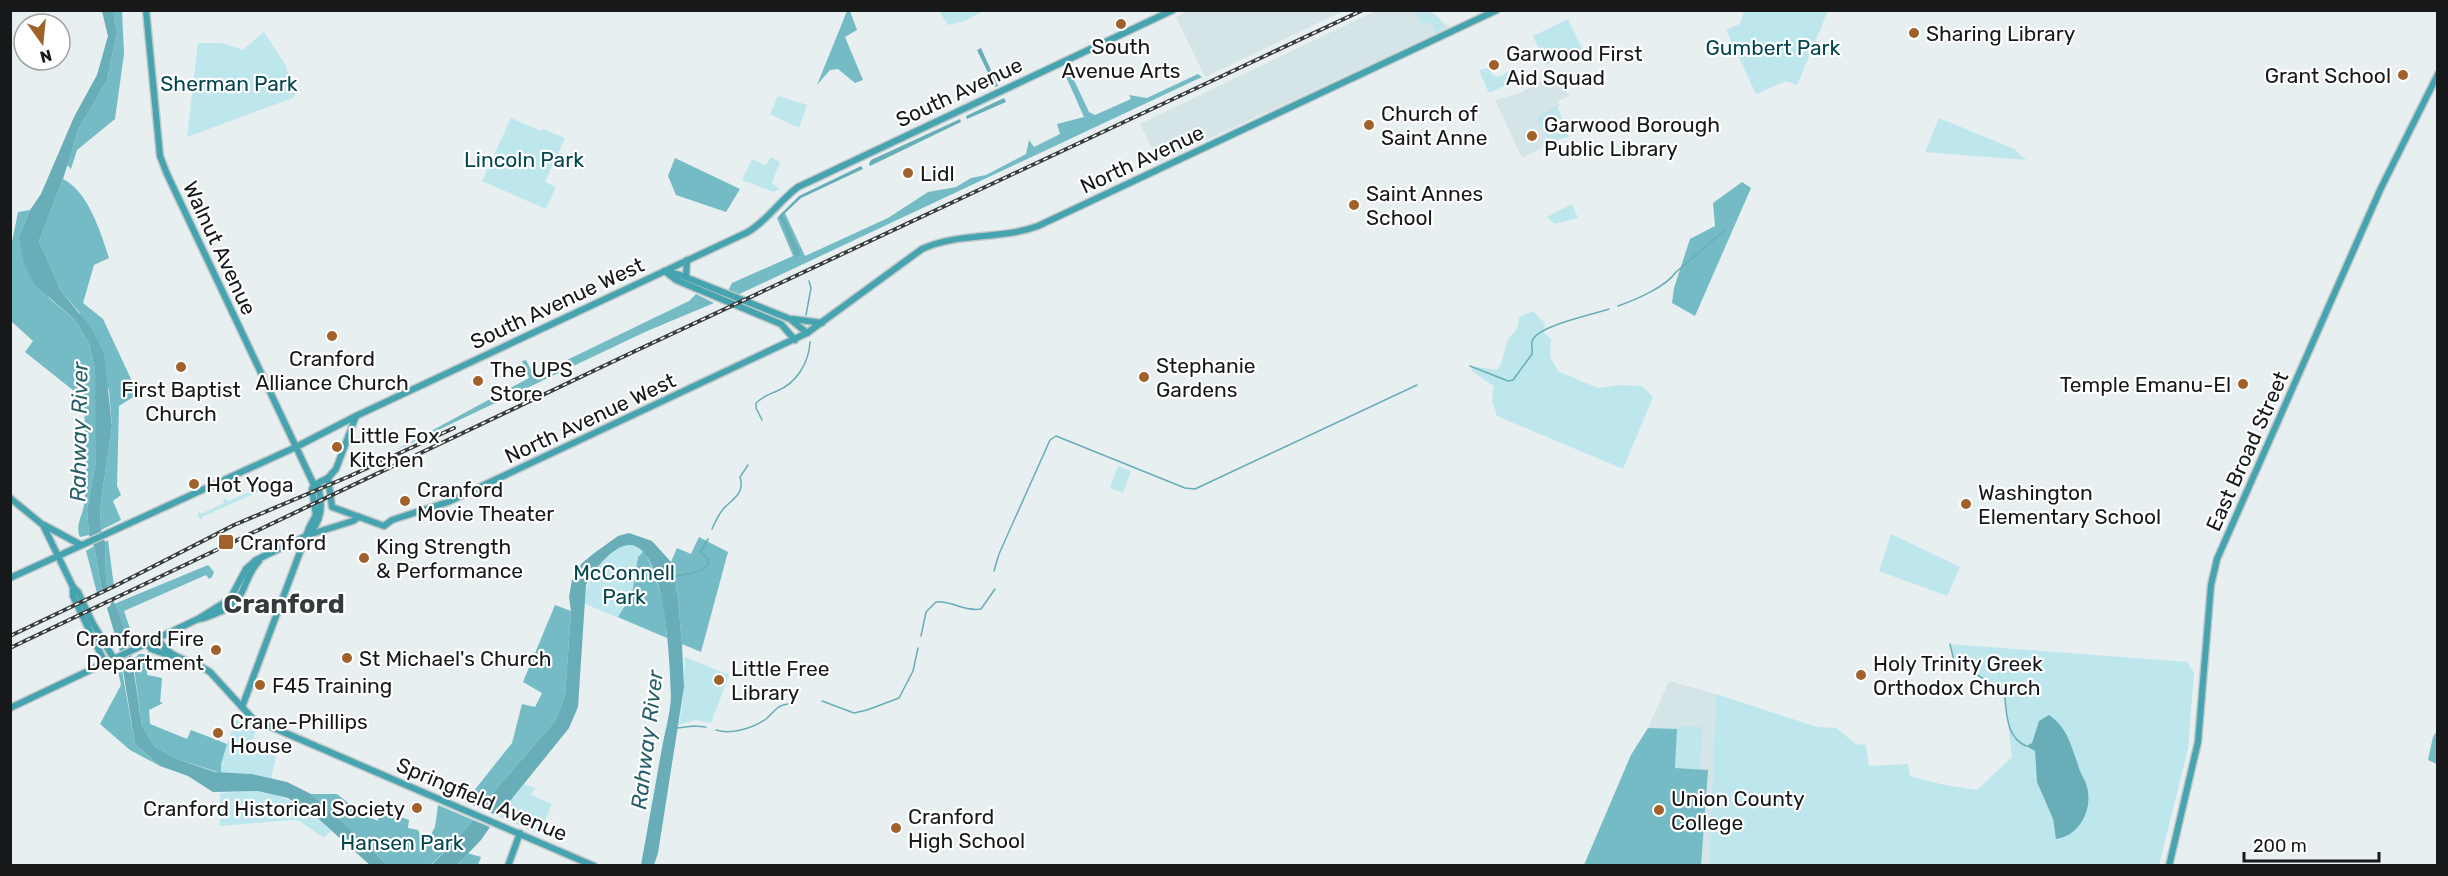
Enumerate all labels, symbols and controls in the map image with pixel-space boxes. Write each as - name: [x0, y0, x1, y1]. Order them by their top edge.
- north arrow: [12, 12, 72, 72]
- marker: South Avenue Arts: [1114, 17, 1128, 31]
- place label: Sharing Library: [1926, 21, 2076, 46]
- marker: Sharing Library: [1907, 26, 1921, 40]
- place label: South Avenue Arts: [1061, 34, 1181, 83]
- park label: Gumbert Park: [1706, 35, 1841, 60]
- place label: Garwood First Aid Squad: [1506, 41, 1642, 90]
- text: N: [38, 45, 54, 67]
- street label: South Avenue: [892, 52, 1026, 132]
- marker: Garwood First Aid Squad: [1487, 58, 1501, 72]
- place label: Grant School: [2265, 63, 2391, 88]
- marker: Grant School: [2396, 68, 2410, 82]
- park label: Sherman Park: [160, 71, 298, 96]
- place label: Church of Saint Anne: [1381, 101, 1487, 150]
- place label: Garwood Borough Public Library: [1544, 112, 1720, 161]
- marker: Church of Saint Anne: [1362, 118, 1376, 132]
- street label: North Avenue: [1076, 119, 1208, 199]
- marker: Garwood Borough Public Library: [1525, 129, 1539, 143]
- park label: Lincoln Park: [464, 147, 584, 172]
- place label: Lidl: [920, 161, 955, 186]
- marker: Lidl: [901, 166, 915, 180]
- street label: Walnut Avenue: [178, 177, 262, 319]
- place label: Saint Annes School: [1366, 181, 1483, 230]
- marker: Saint Annes School: [1347, 198, 1361, 212]
- street label: South Avenue West: [466, 252, 648, 354]
- marker: Cranford Alliance Church: [325, 329, 339, 343]
- place label: Cranford Alliance Church: [255, 346, 409, 395]
- place label: Stephanie Gardens: [1156, 353, 1256, 402]
- place label: The UPS Store: [490, 357, 573, 406]
- water label: Rahway River: [64, 360, 94, 502]
- marker: First Baptist Church: [174, 360, 188, 374]
- street label: North Avenue West: [501, 367, 679, 469]
- street label: East Broad Street: [2201, 367, 2293, 535]
- marker: Stephanie Gardens: [1137, 370, 1151, 384]
- place label: Temple Emanu-El: [2060, 372, 2231, 397]
- marker: The UPS Store: [471, 374, 485, 388]
- place label: First Baptist Church: [121, 377, 241, 426]
- marker: Temple Emanu-El: [2236, 377, 2250, 391]
- place label: Little Fox Kitchen: [349, 423, 439, 472]
- marker: Little Fox Kitchen: [330, 440, 344, 454]
- place label: Hot Yoga: [206, 472, 294, 497]
- marker: Hot Yoga: [187, 477, 201, 491]
- place label: Cranford Movie Theater: [417, 477, 554, 526]
- place label: Washington Elementary School: [1978, 480, 2161, 529]
- marker: Cranford Movie Theater: [398, 494, 412, 508]
- marker: Washington Elementary School: [1959, 497, 1973, 511]
- place label: Cranford: [240, 530, 326, 555]
- marker: Cranford: [217, 533, 235, 551]
- place label: King Strength & Performance: [376, 534, 523, 583]
- marker: King Strength & Performance: [357, 551, 371, 565]
- park label: McConnell Park: [573, 560, 675, 609]
- district label: Cranford: [223, 588, 345, 620]
- place label: Cranford Fire Department: [76, 626, 204, 675]
- marker: Cranford Fire Department: [209, 643, 223, 657]
- place label: St Michael's Church: [359, 646, 552, 671]
- marker: St Michael's Church: [340, 651, 354, 665]
- place label: Holy Trinity Greek Orthodox Church: [1873, 651, 2043, 700]
- place label: Little Free Library: [731, 656, 830, 705]
- water label: Rahway River: [625, 667, 669, 811]
- marker: Holy Trinity Greek Orthodox Church: [1854, 668, 1868, 682]
- place label: F45 Training: [272, 673, 392, 698]
- marker: Little Free Library: [712, 673, 726, 687]
- marker: F45 Training: [253, 678, 267, 692]
- place label: Crane-Phillips House: [230, 709, 368, 758]
- marker: Crane-Phillips House: [211, 726, 225, 740]
- street label: Springfield Avenue: [393, 752, 571, 846]
- place label: Union County College: [1671, 786, 1805, 835]
- place label: Cranford Historical Society: [143, 796, 405, 821]
- marker: Cranford Historical Society: [410, 801, 424, 815]
- marker: Union County College: [1652, 803, 1666, 817]
- place label: Cranford High School: [908, 804, 1025, 853]
- marker: Cranford High School: [889, 821, 903, 835]
- scale bar: [2244, 825, 2379, 863]
- park label: Hansen Park: [340, 830, 464, 855]
- text: 200 m: [2253, 835, 2307, 857]

